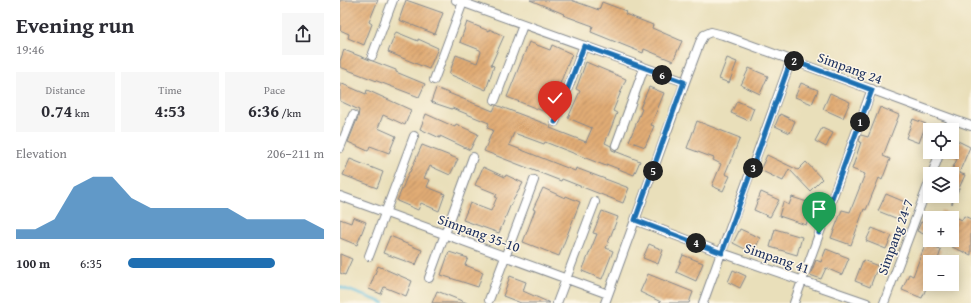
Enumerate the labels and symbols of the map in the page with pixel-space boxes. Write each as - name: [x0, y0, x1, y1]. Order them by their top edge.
- street label: Simpang 24: [815, 47, 886, 89]
- pin: 2: [784, 51, 804, 71]
- pin: 6: [652, 65, 672, 85]
- pin: [538, 81, 572, 122]
- pin: 1: [850, 112, 870, 132]
- pin: 3: [743, 158, 763, 178]
- pin: 5: [643, 161, 663, 181]
- pin: [802, 192, 836, 233]
- street label: Simpang 24-7: [872, 196, 918, 278]
- street label: Simpang 35-10: [435, 209, 523, 257]
- pin: 4: [686, 233, 706, 253]
- street label: Simpang 41: [742, 238, 812, 278]

